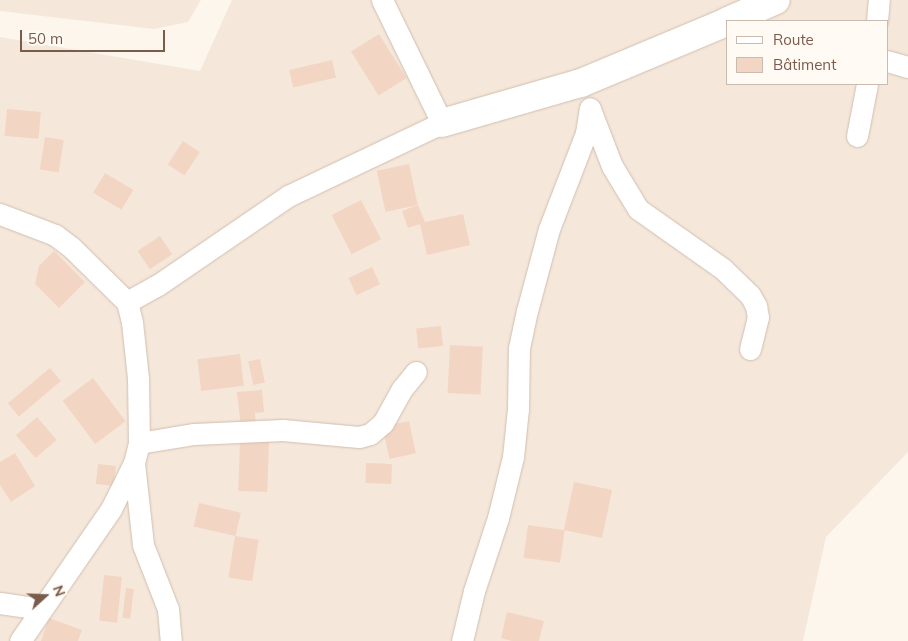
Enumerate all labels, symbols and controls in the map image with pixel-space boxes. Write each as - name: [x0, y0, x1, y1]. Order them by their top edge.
- scale bar: [22, 20, 168, 52]
- legend: [726, 20, 888, 85]
- text: 50 m: [28, 29, 63, 48]
- text: Route: [773, 30, 814, 49]
- text: Bâtiment: [773, 55, 836, 74]
- north arrow: [20, 571, 70, 621]
- text: N: [49, 583, 69, 599]

